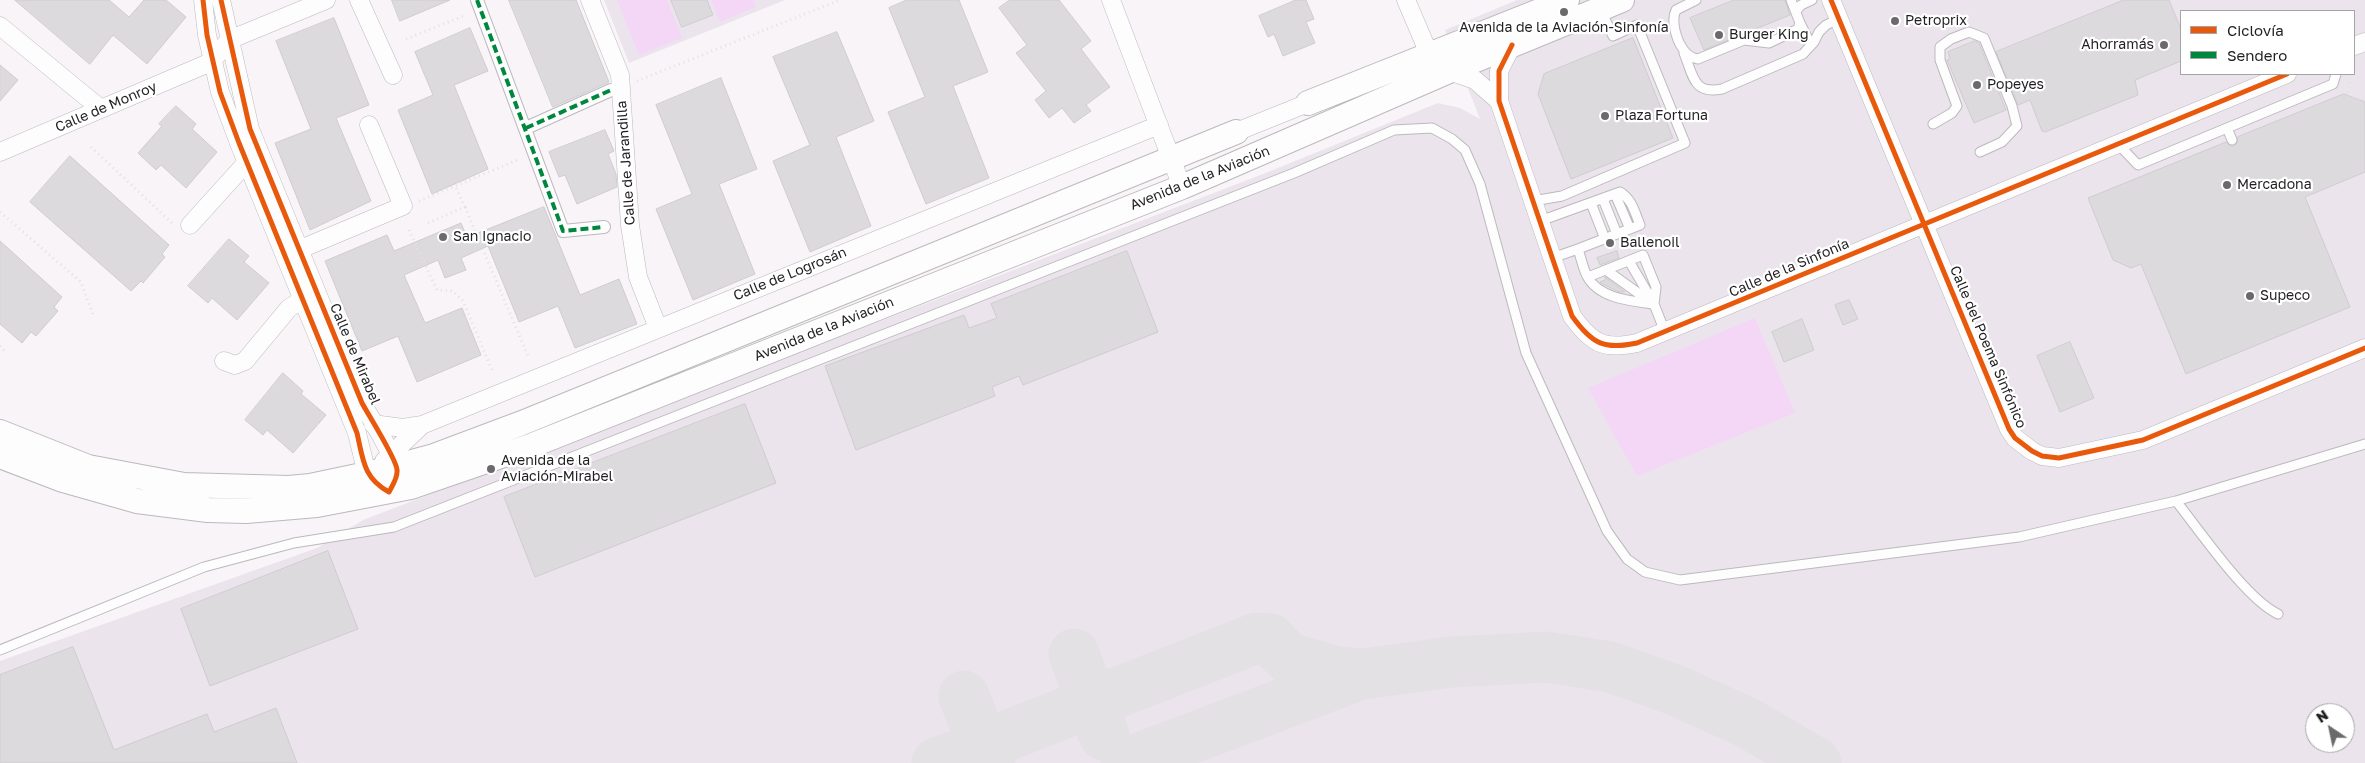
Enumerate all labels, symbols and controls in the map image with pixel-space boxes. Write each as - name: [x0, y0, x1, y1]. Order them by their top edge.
- marker: Avenida de la Aviación-Sinfonía: [1558, 6, 1570, 18]
- legend: [2180, 10, 2355, 75]
- place label: Petroprix: [1905, 13, 1967, 29]
- marker: Petroprix: [1889, 15, 1901, 27]
- place label: Avenida de la Aviación-Sinfonía: [1459, 20, 1669, 36]
- text: Ciclovía: [2227, 21, 2284, 39]
- place label: Burger King: [1729, 27, 1808, 43]
- marker: Burger King: [1713, 29, 1725, 41]
- place label: Ahorramás: [2081, 37, 2154, 53]
- marker: Ahorramás: [2158, 39, 2170, 51]
- text: Sendero: [2227, 46, 2287, 64]
- place label: Popeyes: [1987, 77, 2044, 93]
- street label: Calle de Monroy: [53, 78, 159, 136]
- marker: Popeyes: [1971, 79, 1983, 91]
- street label: Calle de Jarandilla: [613, 100, 639, 226]
- place label: Plaza Fortuna: [1615, 108, 1708, 124]
- marker: Plaza Fortuna: [1599, 110, 1611, 122]
- street label: Avenida de la Aviación: [1128, 142, 1272, 214]
- place label: Mercadona: [2237, 177, 2312, 193]
- marker: Mercadona: [2221, 179, 2233, 191]
- place label: San Ignacio: [453, 229, 531, 245]
- marker: San Ignacio: [437, 231, 449, 243]
- place label: Ballenoil: [1620, 235, 1679, 251]
- street label: Calle de la Sinfonía: [1726, 235, 1852, 301]
- marker: Ballenoil: [1604, 237, 1616, 249]
- street label: Calle de Logrosán: [731, 244, 849, 304]
- street label: Calle del Poema Sinfónico: [1946, 263, 2030, 431]
- place label: Supeco: [2260, 288, 2310, 304]
- marker: Supeco: [2244, 290, 2256, 302]
- street label: Avenida de la Aviación: [752, 293, 896, 365]
- street label: Calle de Mirabel: [326, 301, 384, 407]
- place label: Avenida de la Aviación-Mirabel: [501, 453, 613, 486]
- marker: Avenida de la Aviación-Mirabel: [485, 463, 497, 475]
- north arrow: [2305, 703, 2355, 753]
- text: N: [2313, 706, 2331, 726]

